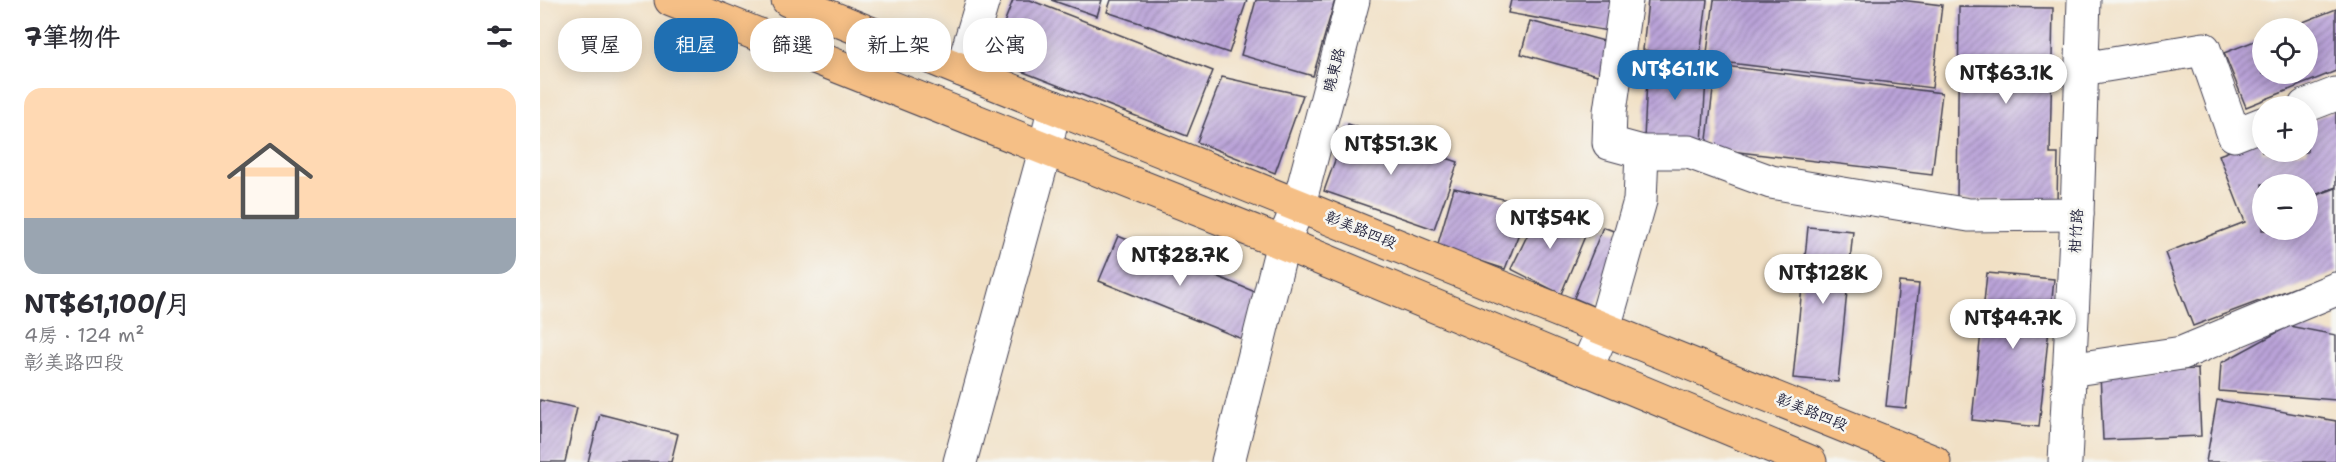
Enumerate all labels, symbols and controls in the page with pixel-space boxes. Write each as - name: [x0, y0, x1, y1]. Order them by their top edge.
- chip: 買屋: [558, 18, 642, 72]
- chip: 租屋: [654, 18, 738, 72]
- chip: 篩選: [750, 18, 834, 72]
- chip: 新上架: [846, 18, 951, 72]
- chip: 公寓: [963, 18, 1047, 72]
- map controls: [2252, 18, 2318, 240]
- button: locate: [2252, 18, 2318, 84]
- text: 7筆物件: [24, 19, 120, 54]
- icon: filters: [483, 20, 516, 53]
- street label: 曉東路: [1319, 46, 1349, 94]
- pin: NT$61.1K: [1613, 50, 1737, 101]
- pin: NT$63.1K: [1944, 54, 2068, 105]
- text: NT$61.1K: [1631, 56, 1719, 82]
- text: NT$63.1K: [1959, 60, 2053, 86]
- button: +: [2252, 96, 2318, 162]
- pin: NT$51.3K: [1329, 125, 1453, 176]
- icon: home: [216, 127, 324, 235]
- text: NT$51.3K: [1344, 131, 1438, 157]
- button: −: [2252, 174, 2318, 240]
- pin: NT$54K: [1501, 199, 1599, 250]
- text: NT$54K: [1510, 205, 1590, 231]
- street label: 彰美路四段: [1322, 207, 1400, 253]
- street label: 柑竹路: [2065, 208, 2087, 254]
- pin: NT$28.7K: [1118, 236, 1242, 287]
- text: NT$28.7K: [1131, 242, 1229, 268]
- pin: NT$128K: [1768, 254, 1878, 305]
- text: NT$128K: [1778, 260, 1868, 286]
- text: NT$61,100/月: [24, 286, 191, 321]
- pin: NT$44.7K: [1951, 299, 2075, 350]
- text: NT$44.7K: [1964, 305, 2062, 331]
- text: 4房 · 124 m²: [24, 322, 145, 348]
- text: 彰美路四段: [24, 349, 124, 375]
- street label: 彰美路四段: [1773, 389, 1851, 435]

